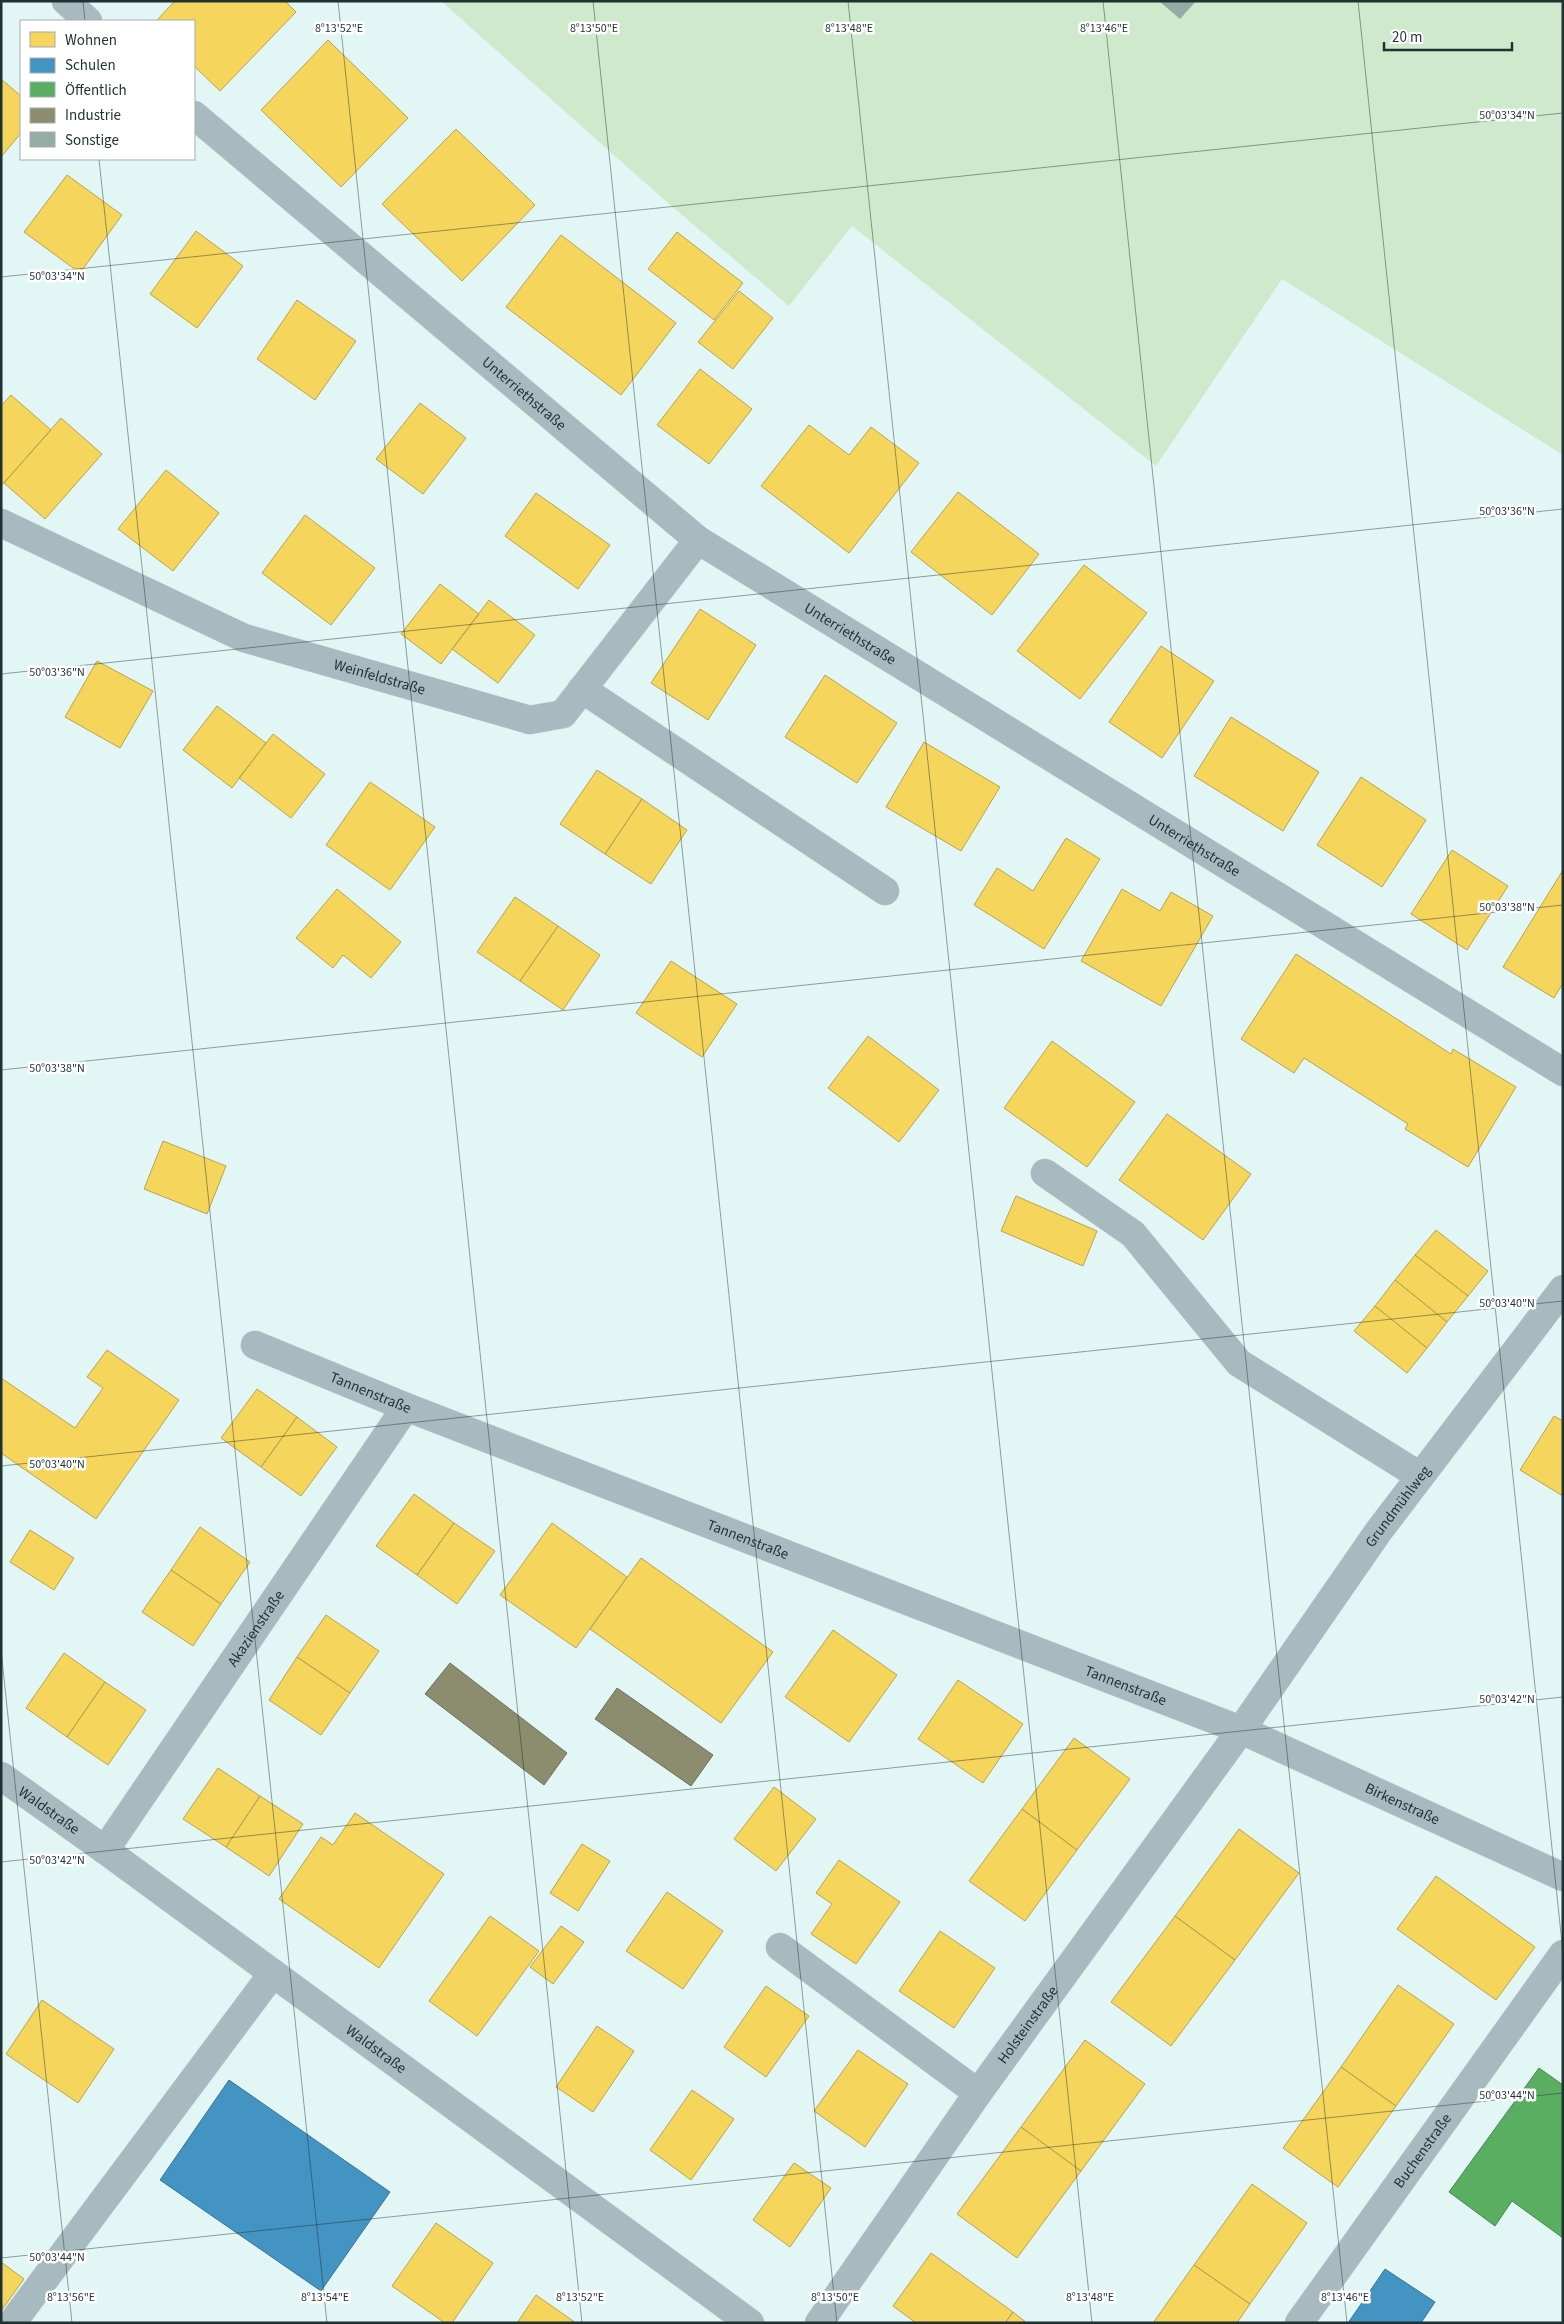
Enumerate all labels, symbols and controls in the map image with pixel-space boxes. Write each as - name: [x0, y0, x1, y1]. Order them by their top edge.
- legend: [20, 20, 195, 160]
- text: 8°13'52"E: [315, 20, 363, 37]
- text: 8°13'50"E: [570, 20, 618, 37]
- text: 8°13'48"E: [825, 20, 873, 37]
- text: 8°13'46"E: [1080, 20, 1128, 37]
- scale bar: [1384, 20, 1512, 52]
- text: 20 m: [1392, 27, 1422, 48]
- text: Wohnen: [65, 30, 117, 51]
- text: Schulen: [65, 55, 116, 76]
- text: Öffentlich: [65, 80, 127, 101]
- text: Industrie: [65, 105, 121, 126]
- text: 50°03'34"N: [1479, 107, 1535, 124]
- text: Sonstige: [65, 130, 119, 151]
- text: 50°03'34"N: [29, 268, 85, 285]
- street label: Unterriethstraße: [478, 352, 571, 435]
- text: 50°03'36"N: [1479, 503, 1535, 520]
- street label: Unterriethstraße: [800, 597, 900, 670]
- street label: Weinfeldstraße: [331, 654, 428, 700]
- text: 50°03'36"N: [29, 664, 85, 681]
- street label: Unterriethstraße: [1144, 809, 1244, 882]
- text: 50°03'38"N: [1479, 899, 1535, 916]
- text: 50°03'38"N: [29, 1060, 85, 1077]
- text: 50°03'40"N: [1479, 1295, 1535, 1312]
- street label: Tannenstraße: [327, 1366, 414, 1419]
- text: 50°03'40"N: [29, 1456, 85, 1473]
- street label: Grundmühlweg: [1360, 1461, 1436, 1551]
- street label: Tannenstraße: [704, 1514, 792, 1565]
- street label: Akazienstraße: [222, 1586, 289, 1671]
- street label: Tannenstraße: [1082, 1660, 1170, 1711]
- text: 50°03'42"N: [1479, 1691, 1535, 1708]
- street label: Birkenstraße: [1362, 1778, 1443, 1830]
- street label: Waldstraße: [14, 1781, 84, 1839]
- text: 50°03'42"N: [29, 1852, 85, 1869]
- street label: Holsteinstraße: [992, 1981, 1063, 2068]
- street label: Waldstraße: [341, 2019, 411, 2078]
- text: 50°03'44"N: [1479, 2087, 1535, 2104]
- street label: Buchenstraße: [1388, 2109, 1456, 2192]
- text: 50°03'44"N: [29, 2249, 85, 2266]
- text: 8°13'56"E: [47, 2289, 95, 2306]
- text: 8°13'54"E: [301, 2289, 349, 2306]
- text: 8°13'52"E: [556, 2289, 604, 2306]
- text: 8°13'50"E: [811, 2289, 859, 2306]
- text: 8°13'48"E: [1066, 2289, 1114, 2306]
- text: 8°13'46"E: [1321, 2289, 1369, 2306]

